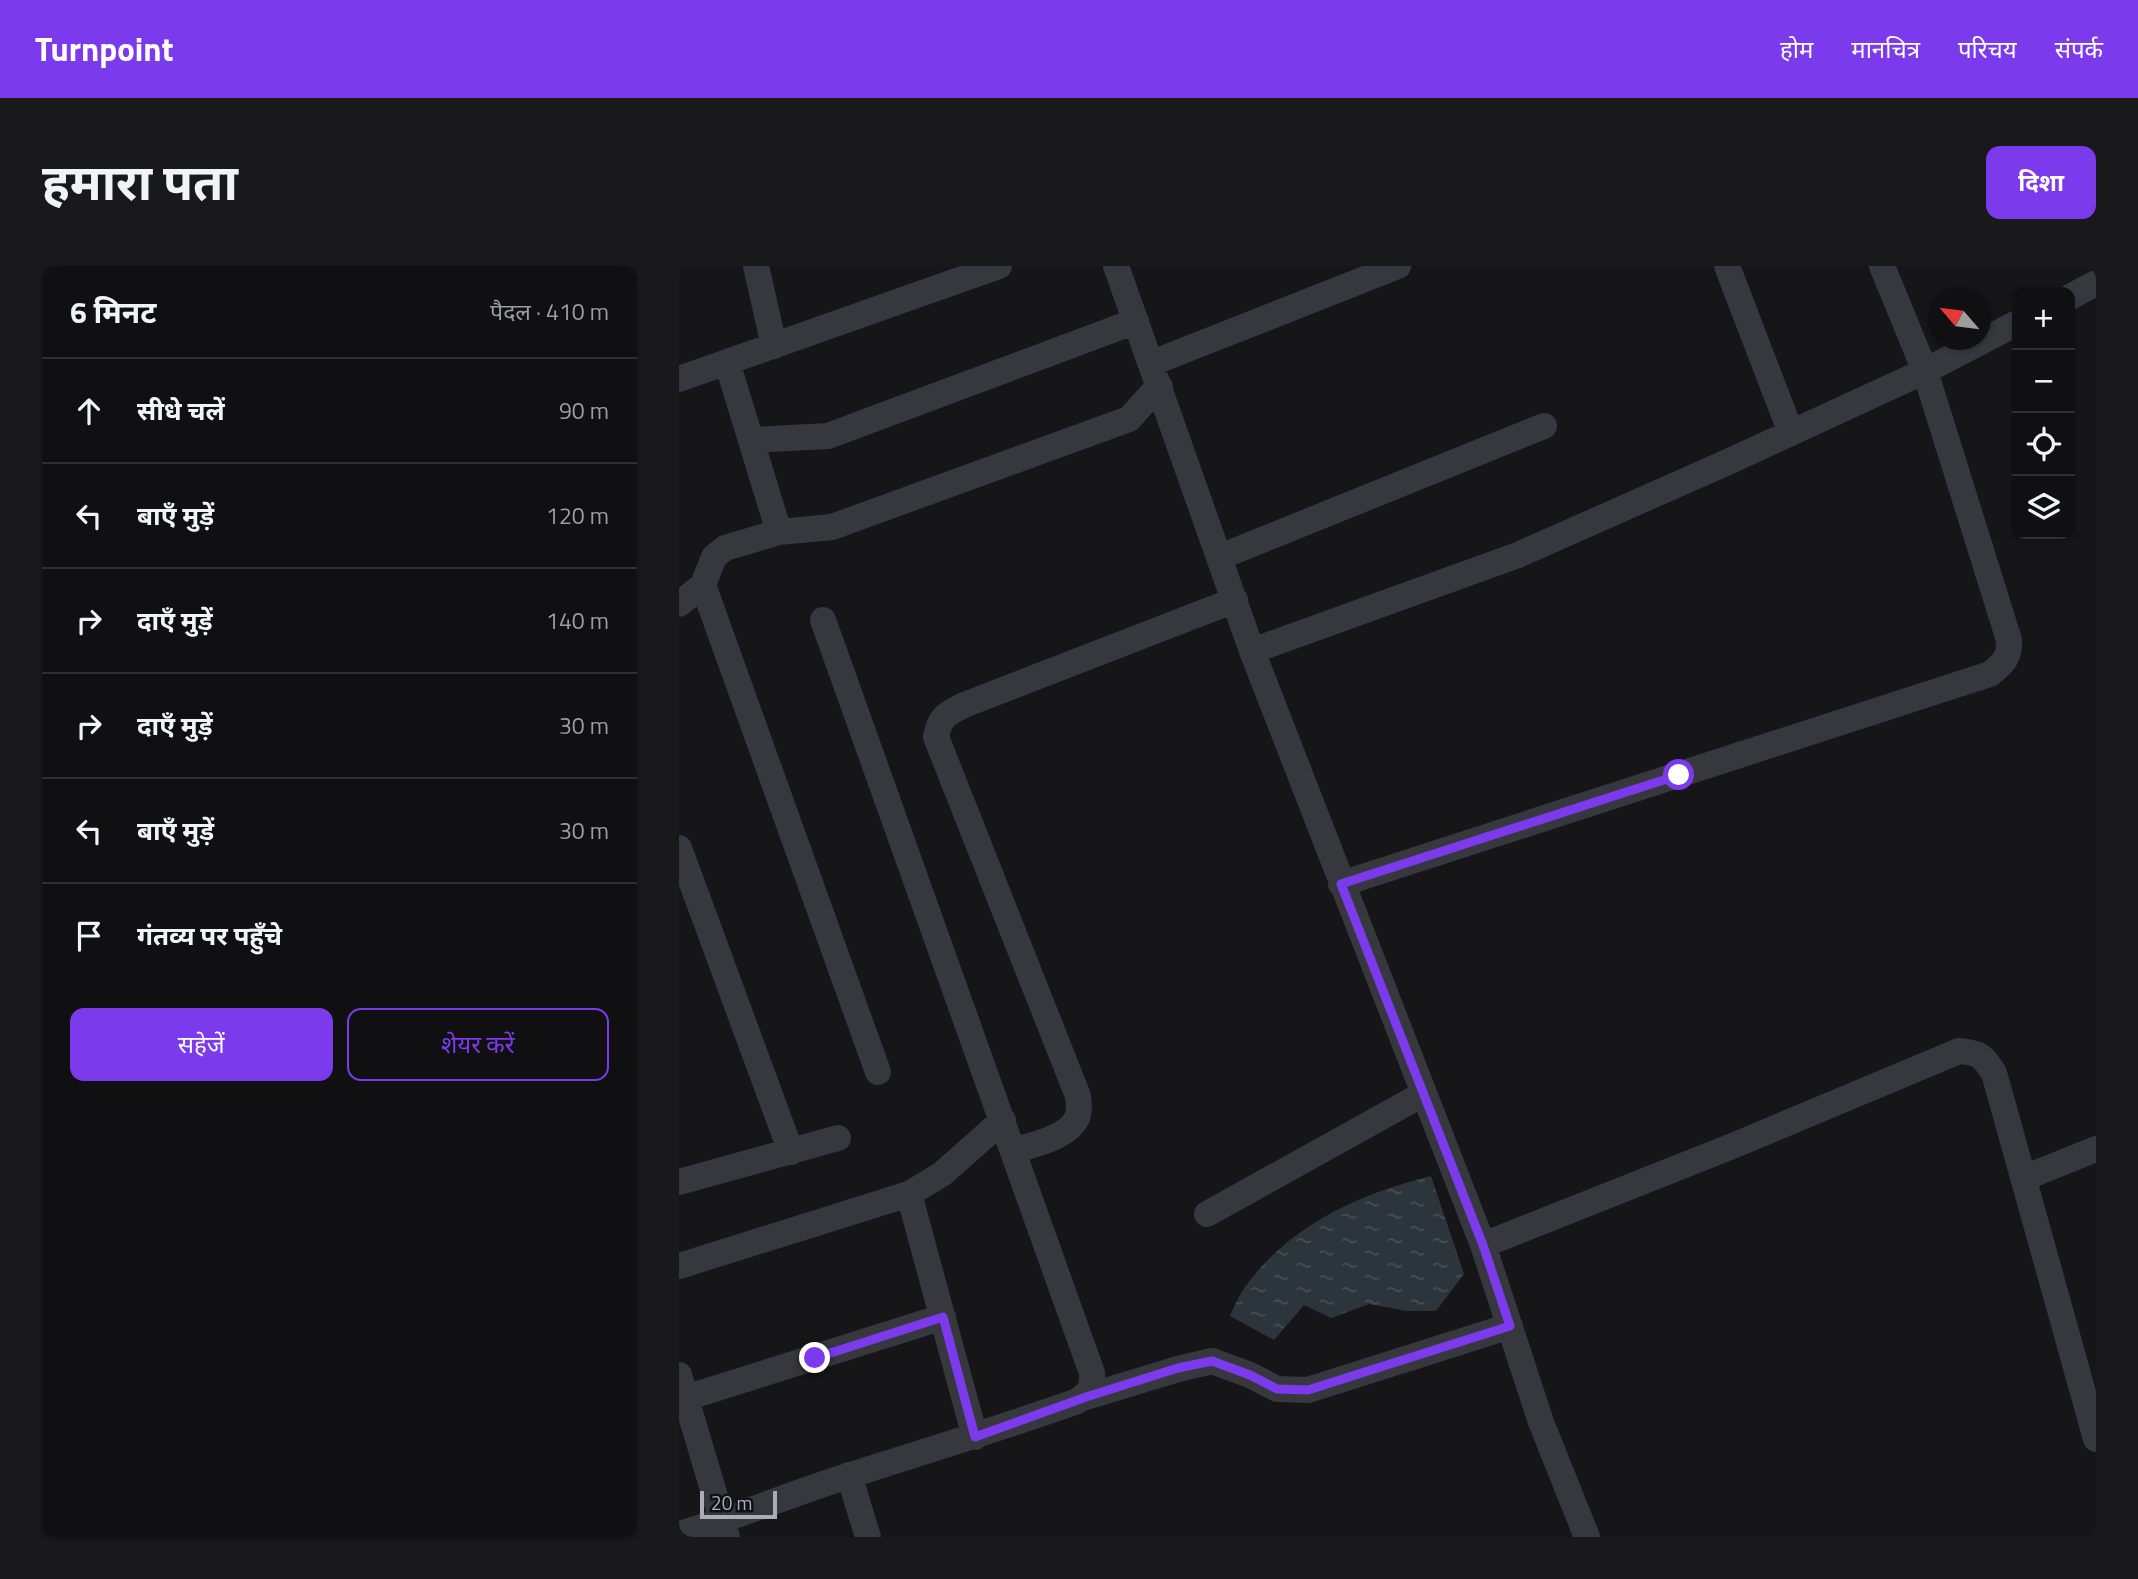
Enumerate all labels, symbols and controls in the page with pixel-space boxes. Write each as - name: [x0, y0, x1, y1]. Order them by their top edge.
- text: Turnpoint: [35, 24, 174, 74]
- text: होम: [1780, 31, 1813, 67]
- text: मानचित्र: [1851, 31, 1920, 67]
- text: परिचय: [1958, 31, 2017, 67]
- text: संपर्क: [2055, 31, 2103, 67]
- text: हमारा पता: [42, 144, 238, 219]
- button: दिशा: [1986, 146, 2096, 219]
- north arrow: [1928, 287, 1991, 350]
- map controls: [2012, 287, 2075, 539]
- button: +: [2012, 287, 2075, 350]
- text: 6 मिनट: [70, 289, 156, 335]
- text: पैदल · 410 m: [490, 294, 609, 329]
- button: −: [2012, 350, 2075, 413]
- text: सीधे चलें: [137, 391, 225, 430]
- icon: ahead: [70, 392, 108, 430]
- text: 90 m: [559, 393, 609, 428]
- button: locate: [2012, 413, 2075, 476]
- button: layers: [2012, 476, 2075, 539]
- text: बाएँ मुड़ें: [137, 496, 214, 535]
- icon: left: [70, 497, 108, 535]
- text: 120 m: [546, 498, 609, 533]
- text: दाएँ मुड़ें: [137, 601, 213, 640]
- icon: right: [70, 602, 108, 640]
- text: 140 m: [546, 603, 609, 638]
- text: दाएँ मुड़ें: [137, 706, 213, 745]
- icon: right: [70, 707, 108, 745]
- text: 30 m: [559, 708, 609, 743]
- route start: [1663, 759, 1694, 790]
- text: बाएँ मुड़ें: [137, 811, 214, 850]
- icon: left: [70, 812, 108, 850]
- text: 30 m: [559, 813, 609, 848]
- text: गंतव्य पर पहुँचे: [137, 916, 282, 955]
- icon: arrive: [70, 917, 108, 955]
- button: सहेजें: [70, 1008, 333, 1081]
- button: शेयर करें: [347, 1008, 609, 1081]
- route end: [799, 1342, 830, 1373]
- scale bar: [700, 1488, 777, 1520]
- text: 20 m: [711, 1488, 752, 1517]

